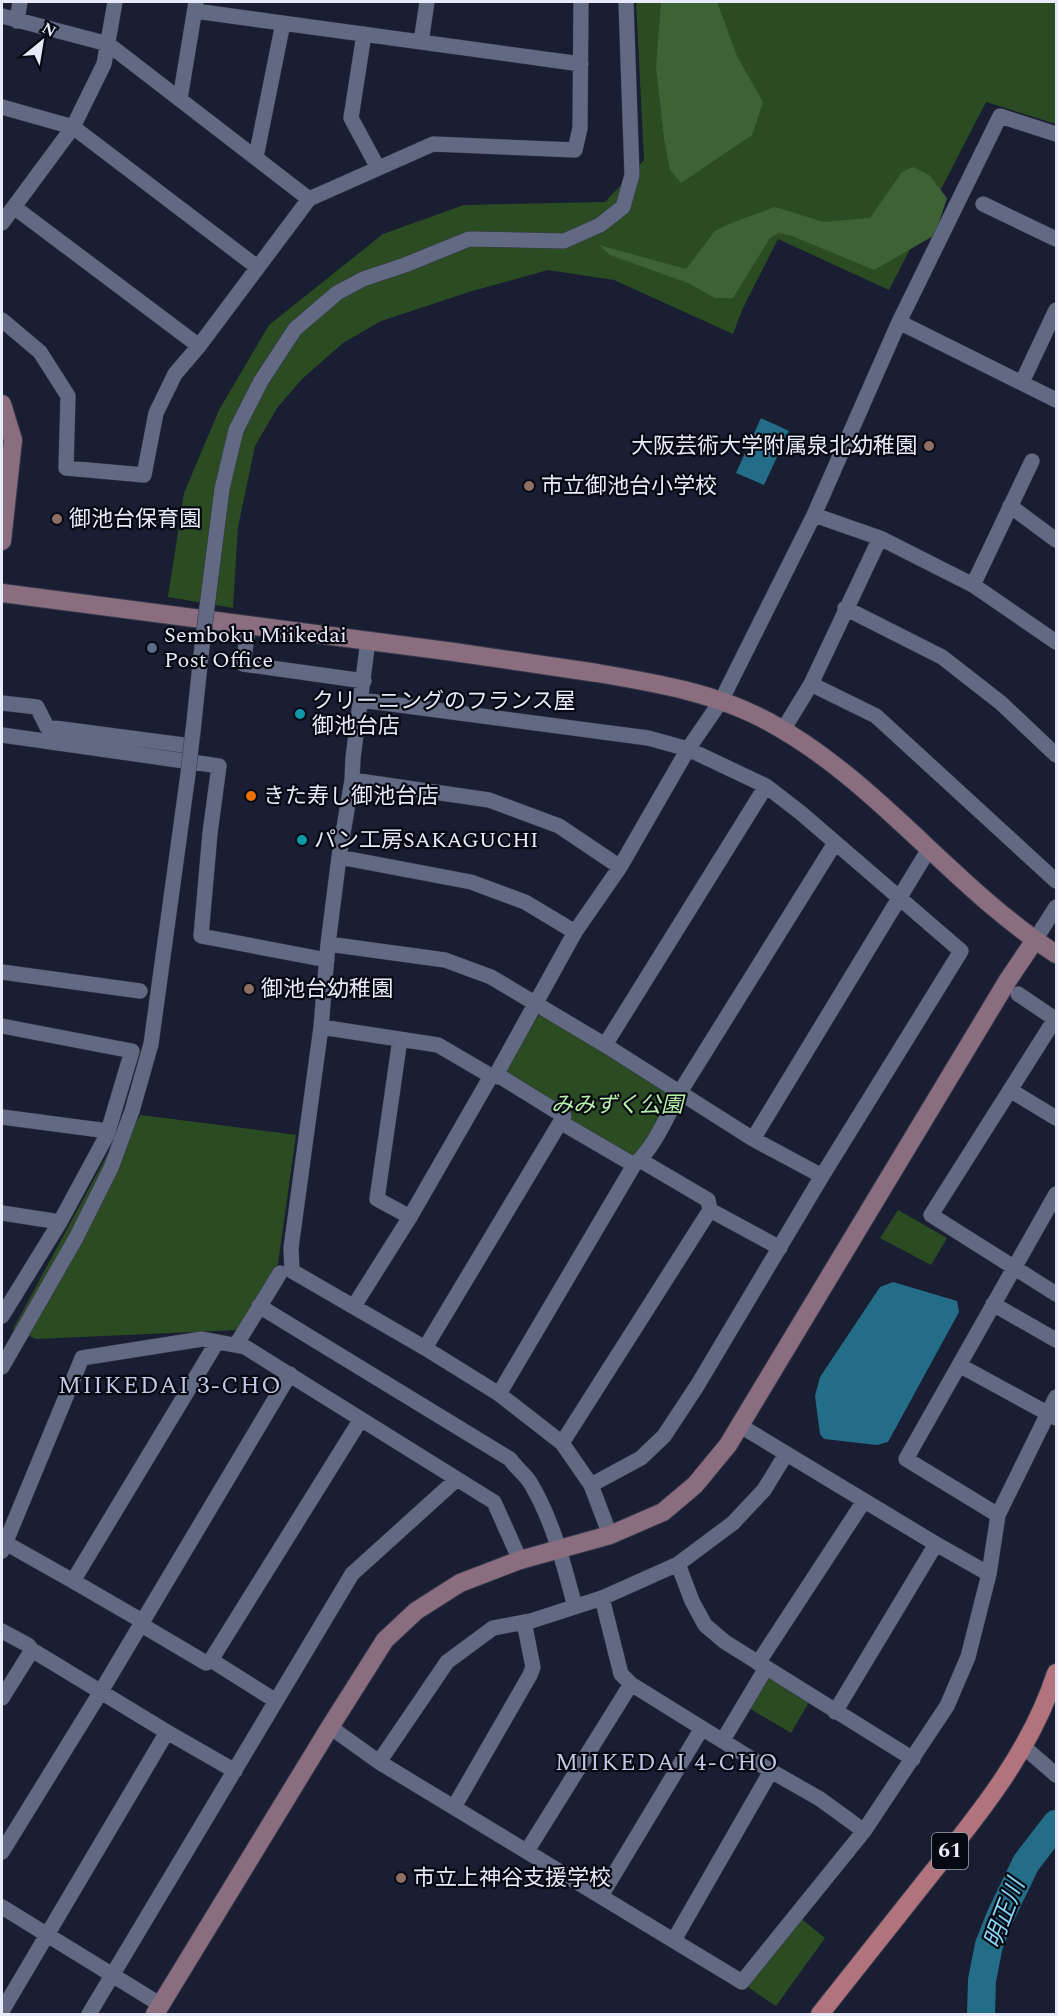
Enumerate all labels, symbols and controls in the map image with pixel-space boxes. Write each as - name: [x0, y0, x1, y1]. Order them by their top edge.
- north arrow: [12, 12, 72, 72]
- text: N: [37, 16, 61, 44]
- place label: 大阪芸術大学附属泉北幼稚園: [631, 430, 917, 463]
- marker: 大阪芸術大学附属泉北幼稚園: [922, 439, 936, 453]
- place label: 市立御池台小学校: [541, 470, 717, 503]
- marker: 市立御池台小学校: [522, 479, 536, 493]
- place label: 御池台保育園: [69, 503, 201, 536]
- marker: 御池台保育園: [50, 512, 64, 526]
- place label: Semboku Miikedai Post Office: [164, 619, 347, 677]
- marker: Semboku Miikedai Post Office: [145, 641, 159, 655]
- place label: クリーニングのフランス屋 御池台店: [312, 685, 576, 743]
- marker: クリーニングのフランス屋 御池台店: [293, 707, 307, 721]
- place label: きた寿し御池台店: [263, 780, 439, 813]
- marker: きた寿し御池台店: [244, 789, 258, 803]
- place label: パン工房SAKAGUCHI: [314, 824, 539, 857]
- marker: パン工房SAKAGUCHI: [295, 833, 309, 847]
- place label: 御池台幼稚園: [261, 973, 393, 1006]
- marker: 御池台幼稚園: [242, 982, 256, 996]
- park label: みみずく公園: [551, 1089, 686, 1122]
- district label: MIIKEDAI 3-CHO: [58, 1368, 282, 1404]
- district label: MIIKEDAI 4-CHO: [555, 1745, 779, 1781]
- road number: 61: [932, 1833, 968, 1869]
- place label: 市立上神谷支援学校: [413, 1862, 611, 1895]
- marker: 市立上神谷支援学校: [394, 1871, 408, 1885]
- water label: 明正川: [975, 1871, 1036, 1954]

